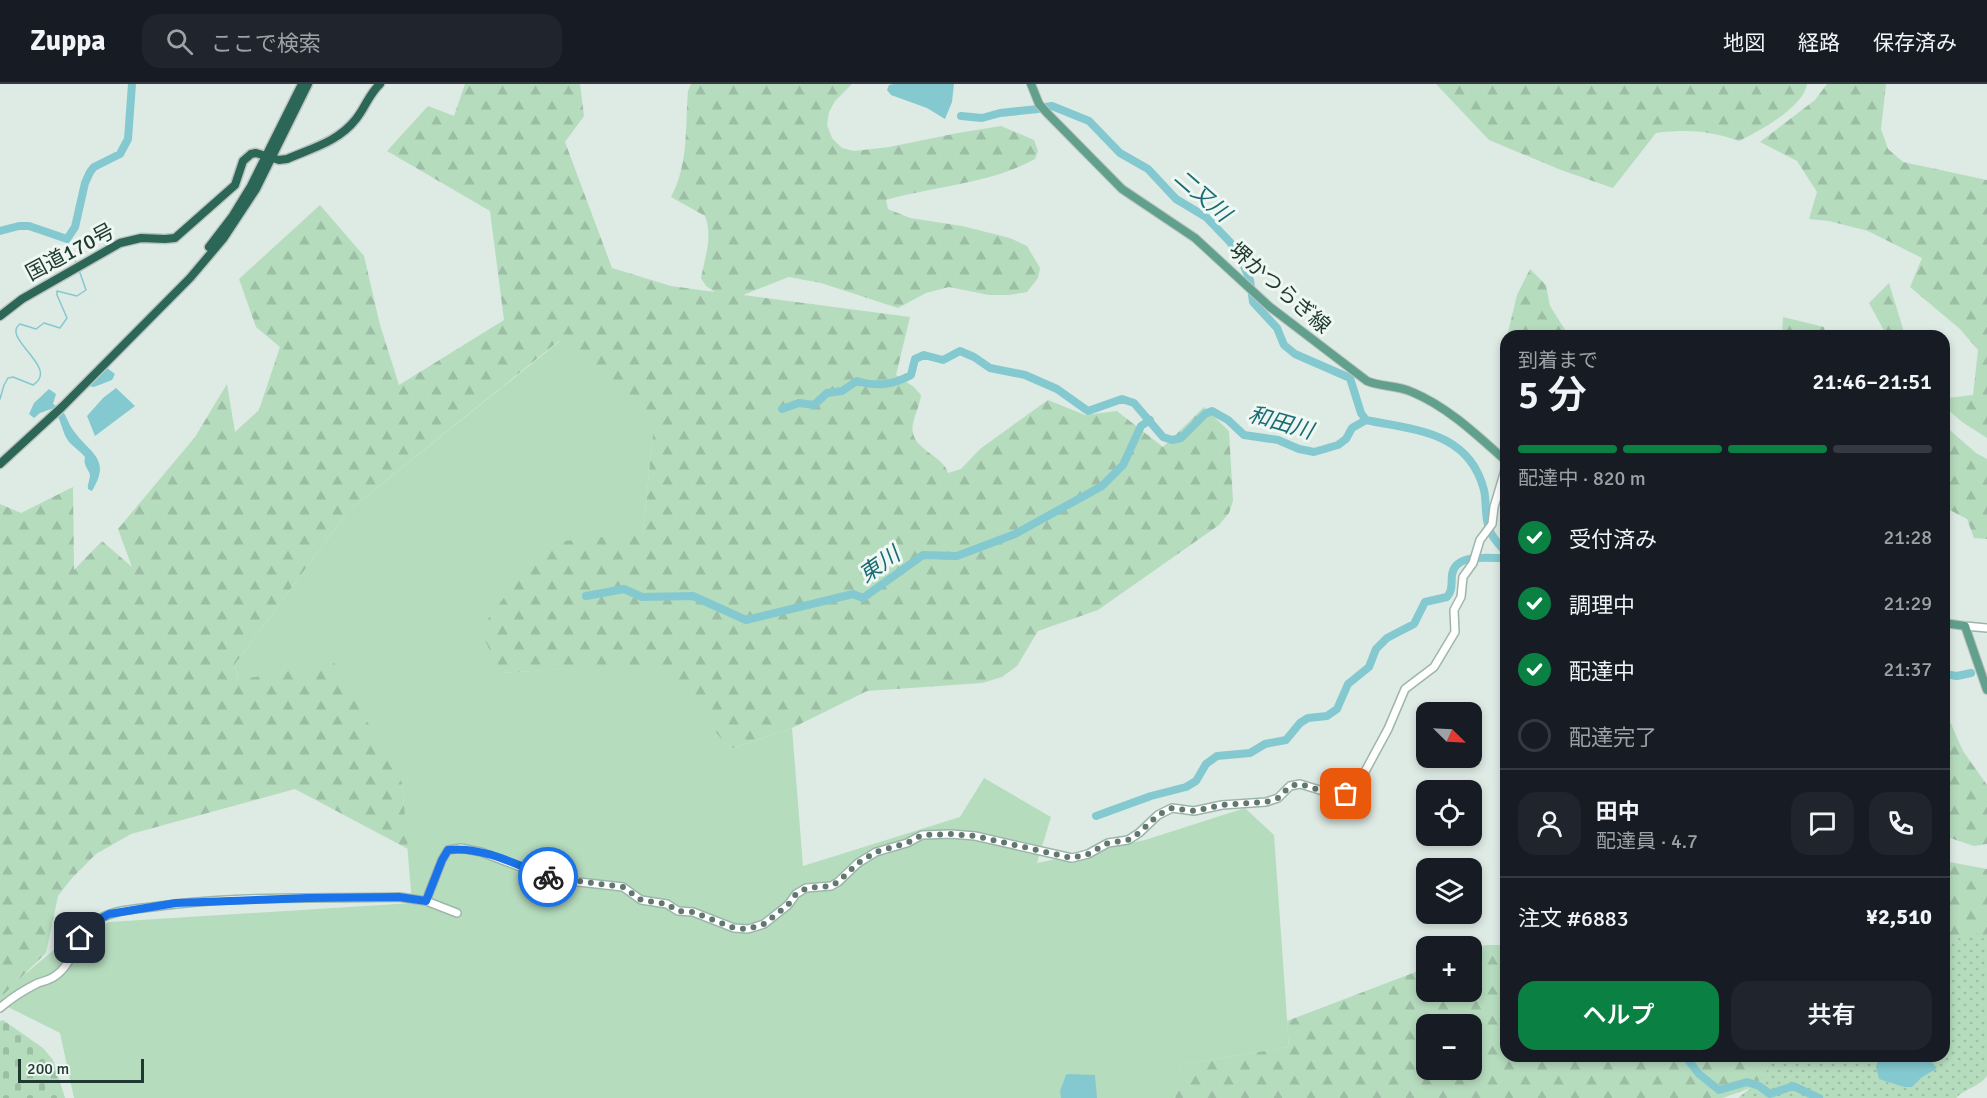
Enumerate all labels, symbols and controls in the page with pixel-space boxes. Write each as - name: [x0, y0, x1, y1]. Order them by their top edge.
- search box: [142, 14, 562, 68]
- text: Zuppa: [30, 24, 106, 58]
- icon: search: [163, 25, 196, 58]
- text: ここで検索: [211, 30, 321, 57]
- text: 地図: [1723, 30, 1765, 56]
- text: 経路: [1798, 30, 1840, 56]
- text: 保存済み: [1873, 30, 1957, 56]
- water label: 二又川: [1169, 164, 1238, 229]
- street label: 国道170号: [21, 218, 119, 286]
- street label: 堺かつらぎ線: [1224, 237, 1336, 339]
- text: 到着まで: [1518, 348, 1598, 373]
- text: 21:46–21:51: [1813, 368, 1932, 395]
- text: 5 分: [1518, 371, 1587, 419]
- water label: 和田川: [1245, 400, 1318, 445]
- text: 配達中 · 820 m: [1518, 466, 1646, 491]
- icon: check: [1518, 521, 1551, 554]
- text: 21:28: [1883, 525, 1932, 550]
- text: 受付済み: [1569, 526, 1657, 553]
- water label: 東川: [854, 540, 907, 588]
- icon: check: [1518, 587, 1551, 620]
- text: 21:29: [1883, 591, 1932, 616]
- text: 調理中: [1569, 592, 1635, 619]
- icon: check: [1518, 653, 1551, 686]
- text: 21:37: [1883, 657, 1932, 682]
- text: 配達中: [1569, 658, 1635, 685]
- north arrow: [1416, 702, 1482, 768]
- map controls: [1416, 702, 1482, 1080]
- text: 配達完了: [1569, 724, 1657, 751]
- pin: [1320, 768, 1371, 819]
- icon: bag: [1329, 777, 1362, 810]
- button: locate: [1416, 780, 1482, 846]
- button: person: [1518, 792, 1581, 855]
- button: chat: [1791, 792, 1854, 855]
- button: phone: [1869, 792, 1932, 855]
- text: 田中: [1596, 798, 1640, 825]
- text: 配達員 · 4.7: [1596, 829, 1698, 854]
- courier: [518, 847, 578, 907]
- button: layers: [1416, 858, 1482, 924]
- icon: bike: [532, 861, 565, 894]
- text: ¥2,510: [1866, 903, 1932, 930]
- text: 注文 #6883: [1518, 905, 1629, 932]
- pin: [54, 912, 105, 963]
- icon: home: [63, 921, 96, 954]
- button: +: [1416, 936, 1482, 1002]
- button: ヘルプ: [1518, 981, 1719, 1050]
- button: 共有: [1731, 981, 1932, 1050]
- button: −: [1416, 1014, 1482, 1080]
- scale bar: [18, 1056, 144, 1084]
- text: 200 m: [27, 1059, 69, 1079]

